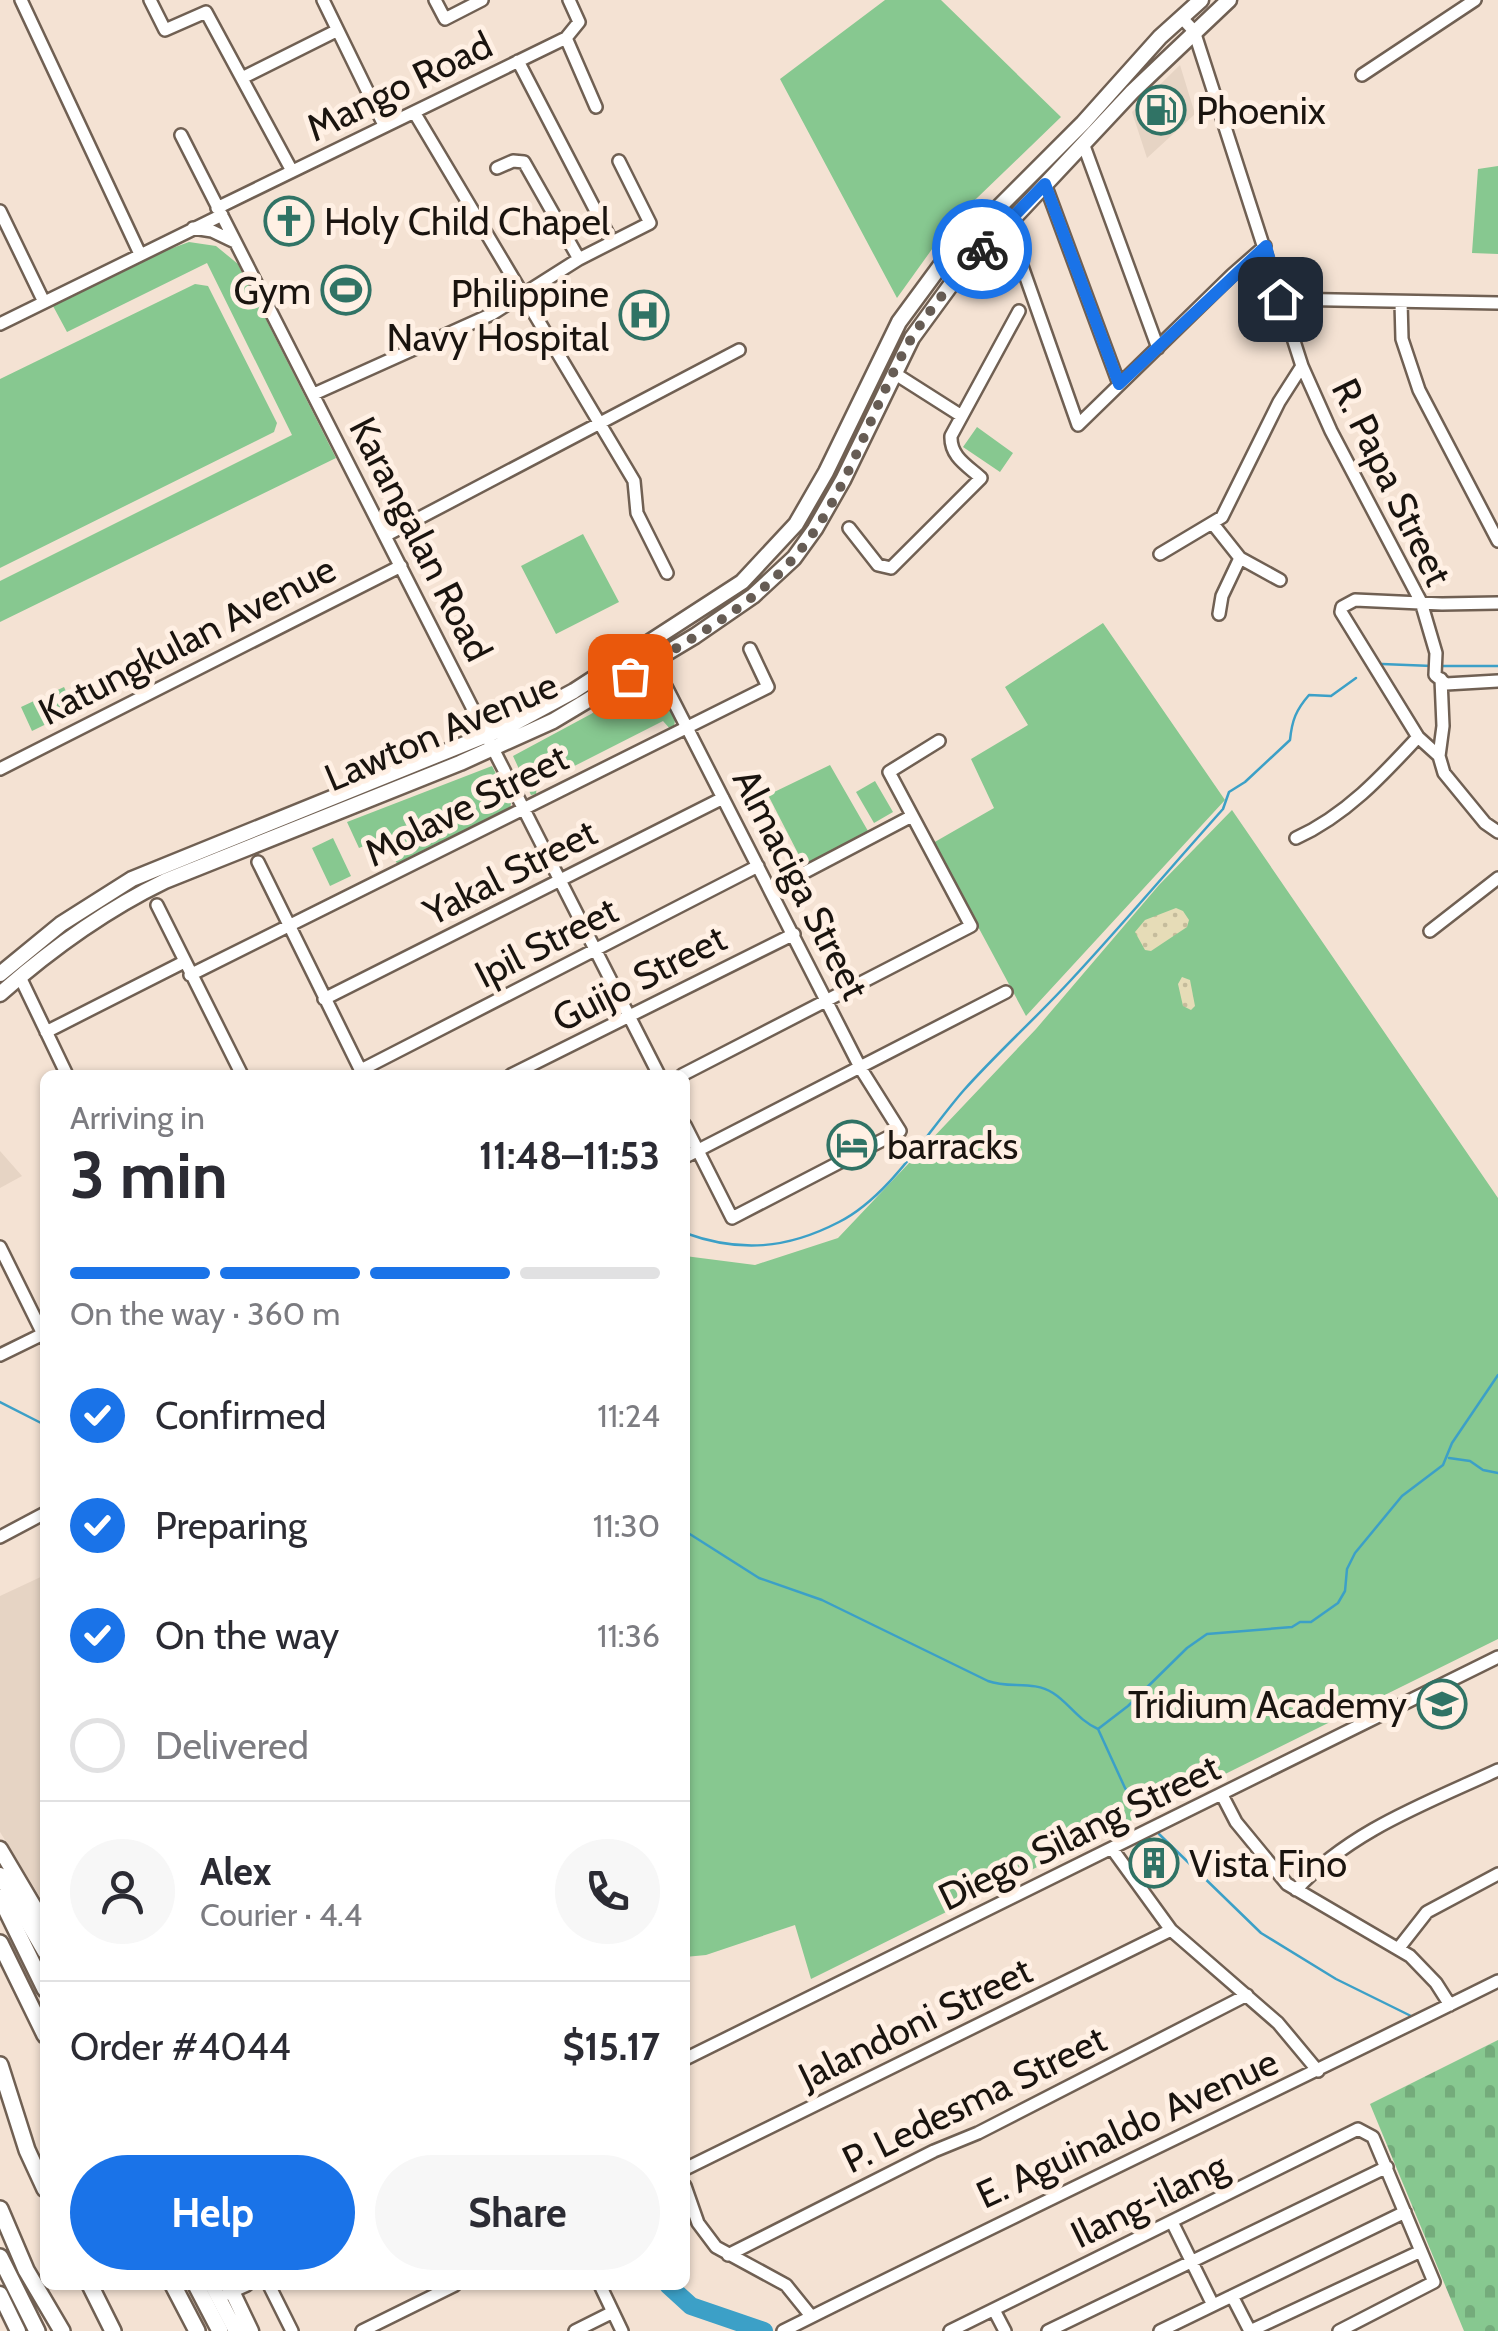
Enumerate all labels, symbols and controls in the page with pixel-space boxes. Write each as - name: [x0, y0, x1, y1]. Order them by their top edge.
- street label: Mango Road: [298, 21, 500, 151]
- fuel station icon: Phoenix: [1135, 84, 1187, 136]
- place label: Phoenix: [1196, 87, 1326, 134]
- church icon: Holy Child Chapel: [263, 195, 315, 247]
- place label: Holy Child Chapel: [324, 198, 610, 245]
- courier: [932, 199, 1032, 299]
- icon: bike: [955, 222, 1010, 277]
- pin: [1238, 257, 1323, 342]
- sports icon: Gym: [320, 264, 372, 316]
- place label: Gym: [233, 267, 311, 314]
- place label: Philippine Navy Hospital: [386, 270, 609, 361]
- icon: home: [1253, 272, 1308, 327]
- hospital icon: Philippine Navy Hospital: [618, 289, 670, 341]
- street label: R. Papa Street: [1322, 371, 1462, 593]
- street label: Karangalan Road: [339, 409, 503, 669]
- street label: Katungkulan Avenue: [31, 545, 343, 735]
- pin: [588, 634, 673, 719]
- icon: bag: [603, 649, 658, 704]
- street label: Lawton Avenue: [318, 661, 564, 801]
- street label: Molave Street: [356, 734, 576, 876]
- street label: Almaciga Street: [723, 761, 879, 1007]
- street label: Yakal Street: [415, 808, 604, 936]
- street label: Ipil Street: [467, 886, 625, 998]
- street label: Guijo Street: [544, 914, 734, 1042]
- text: Arriving in: [70, 1098, 205, 1137]
- hotel icon: barracks: [826, 1119, 878, 1171]
- place label: barracks: [887, 1122, 1018, 1169]
- text: 11:48–11:53: [479, 1132, 660, 1179]
- text: 3 min: [70, 1135, 228, 1214]
- text: On the way · 360 m: [70, 1294, 340, 1333]
- icon: check: [70, 1388, 125, 1443]
- text: Confirmed: [155, 1392, 326, 1439]
- text: 11:24: [597, 1396, 660, 1435]
- icon: check: [70, 1498, 125, 1553]
- text: Preparing: [155, 1502, 307, 1549]
- text: 11:30: [593, 1506, 660, 1545]
- icon: check: [70, 1608, 125, 1663]
- text: On the way: [155, 1612, 339, 1659]
- text: 11:36: [597, 1616, 660, 1655]
- school or university icon: Tridium Academy: [1416, 1678, 1468, 1730]
- place label: Tridium Academy: [1128, 1681, 1407, 1728]
- text: Delivered: [155, 1722, 309, 1769]
- street label: Diego Silang Street: [931, 1744, 1227, 1920]
- building icon: Vista Fino: [1128, 1837, 1180, 1889]
- button: person: [70, 1839, 175, 1944]
- button: phone: [555, 1839, 660, 1944]
- place label: Vista Fino: [1189, 1840, 1347, 1887]
- text: Alex: [200, 1848, 271, 1895]
- text: Courier · 4.4: [200, 1895, 362, 1934]
- street label: Jalandoni Street: [790, 1946, 1039, 2100]
- street label: P. Ledesma Street: [835, 2015, 1114, 2183]
- text: Order #4044: [70, 2023, 291, 2070]
- text: $15.17: [562, 2023, 660, 2070]
- street label: E. Aguinaldo Avenue: [969, 2038, 1285, 2218]
- street label: Ilang-ilang: [1063, 2142, 1236, 2258]
- button: Help: [70, 2155, 355, 2270]
- button: Share: [375, 2155, 660, 2270]

